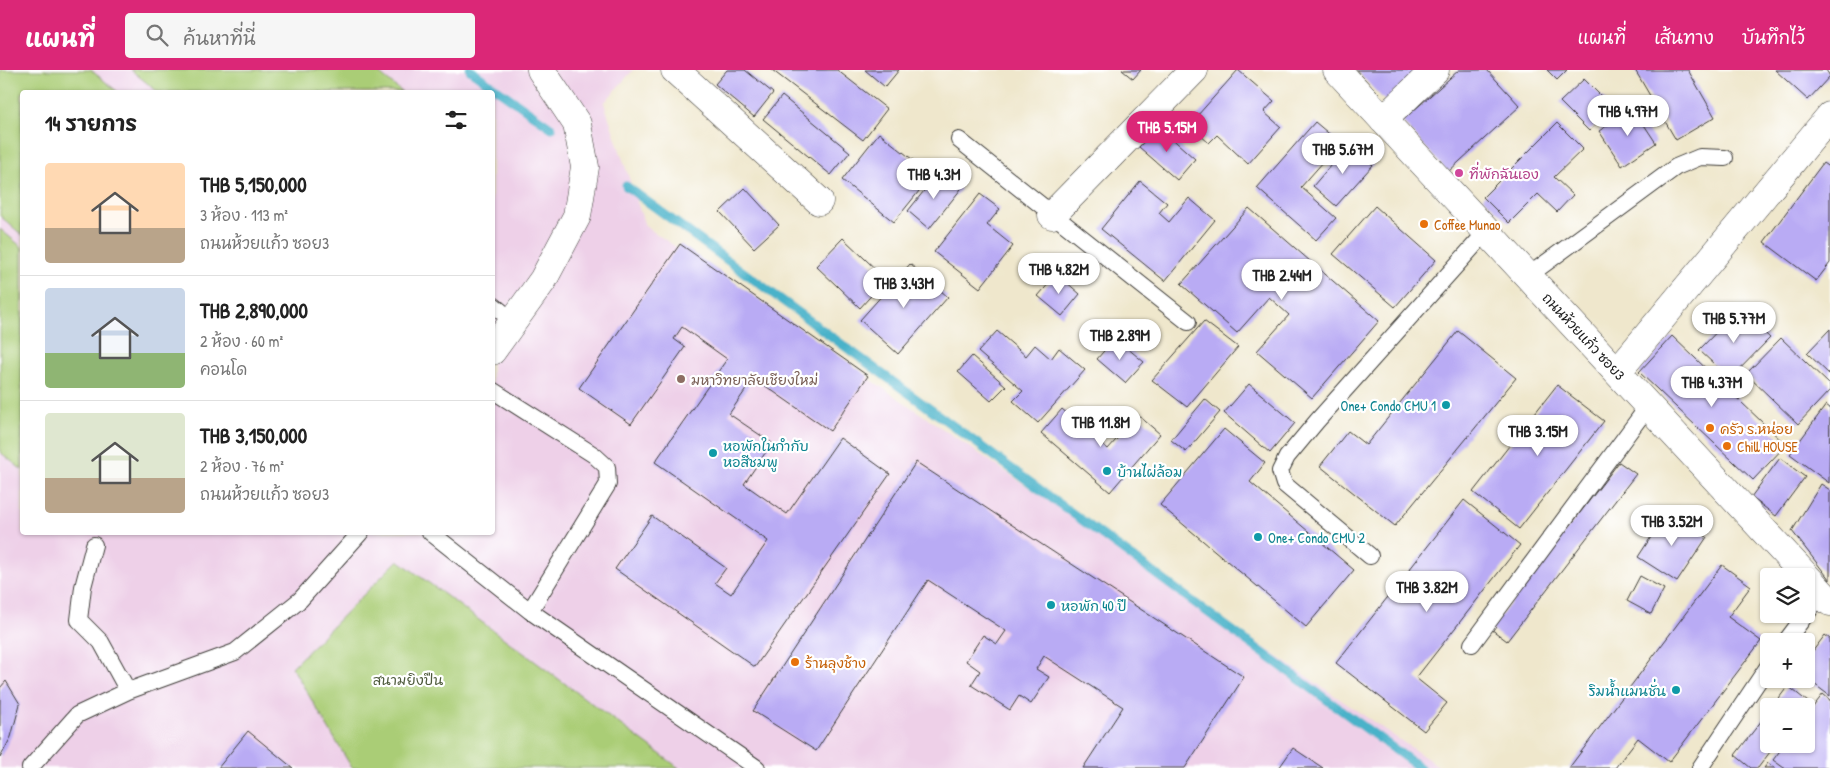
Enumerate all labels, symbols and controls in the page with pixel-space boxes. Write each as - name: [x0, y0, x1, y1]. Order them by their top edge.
- search box: [125, 13, 475, 58]
- icon: search: [143, 21, 171, 49]
- text: แผนที่: [25, 22, 95, 54]
- text: ค้นหาที่นี่: [183, 25, 256, 51]
- text: แผนที่: [1578, 25, 1626, 50]
- text: เส้นทาง: [1654, 25, 1714, 50]
- text: บันทึกไว้: [1742, 25, 1805, 50]
- pin: THB 4.97M: [1571, 94, 1685, 137]
- text: THB 4.97M: [1598, 100, 1658, 122]
- icon: filters: [442, 106, 470, 134]
- text: 14 รายการ: [45, 109, 137, 138]
- pin: THB 5.15M: [1110, 111, 1224, 153]
- text: THB 5.15M: [1137, 116, 1197, 138]
- pin: THB 5.67M: [1286, 132, 1400, 175]
- text: THB 5.67M: [1313, 138, 1373, 160]
- pin: THB 4.3M: [882, 158, 986, 200]
- place label: ที่พักฉันเอง: [1469, 161, 1539, 183]
- text: THB 4.3M: [908, 163, 960, 185]
- marker: ที่พักฉันเอง: [1453, 167, 1465, 179]
- text: THB 5,150,000: [200, 170, 307, 199]
- icon: home: [85, 183, 145, 243]
- text: 3 ห้อง · 113 m²: [200, 204, 288, 226]
- place label: Coffee Munao: [1434, 215, 1501, 234]
- marker: Coffee Munao: [1418, 218, 1430, 230]
- text: ถนนห้วยแก้ว ซอย3: [200, 232, 329, 254]
- pin: THB 4.82M: [1002, 252, 1116, 295]
- text: THB 4.82M: [1029, 258, 1089, 280]
- pin: THB 2.44M: [1225, 258, 1339, 301]
- text: THB 2.44M: [1252, 264, 1312, 286]
- pin: THB 3.43M: [847, 266, 961, 309]
- text: THB 3.43M: [874, 272, 934, 294]
- street label: ถนนห้วยแก้ว ซอย3: [1538, 288, 1630, 384]
- text: THB 2,890,000: [200, 296, 308, 325]
- pin: THB 5.77M: [1677, 302, 1791, 344]
- text: THB 5.77M: [1703, 307, 1765, 329]
- icon: home: [85, 308, 145, 368]
- pin: THB 2.89M: [1063, 318, 1177, 361]
- text: THB 2.89M: [1090, 324, 1150, 346]
- text: 2 ห้อง · 60 m²: [200, 330, 283, 352]
- text: คอนโด: [200, 358, 247, 380]
- pin: THB 4.37M: [1655, 366, 1769, 408]
- place label: มหาวิทยาลัยเชียงใหม่: [691, 370, 818, 389]
- text: THB 4.37M: [1682, 371, 1742, 393]
- marker: มหาวิทยาลัยเชียงใหม่: [675, 373, 687, 385]
- place label: One+ Condo CMU 1: [1340, 396, 1436, 415]
- marker: One+ Condo CMU 1: [1440, 399, 1452, 411]
- pin: THB 11.8M: [1044, 406, 1158, 448]
- text: THB 11.8M: [1072, 411, 1130, 433]
- pin: THB 3.15M: [1481, 414, 1595, 457]
- place label: ครัว ร.หน่อย: [1720, 419, 1793, 438]
- text: THB 3.15M: [1508, 420, 1568, 442]
- text: THB 3,150,000: [200, 421, 307, 450]
- marker: ครัว ร.หน่อย: [1704, 422, 1716, 434]
- icon: home: [85, 433, 145, 493]
- place label: หอพักในกำกับ หอสีชมพู: [723, 436, 809, 472]
- place label: Chill HOUSE: [1737, 437, 1798, 456]
- marker: Chill HOUSE: [1721, 440, 1733, 452]
- marker: หอพักในกำกับ หอสีชมพู: [707, 447, 719, 459]
- text: 2 ห้อง · 76 m²: [200, 455, 284, 477]
- place label: บ้านไผ่ล้อม: [1117, 462, 1182, 481]
- marker: บ้านไผ่ล้อม: [1101, 465, 1113, 477]
- text: ถนนห้วยแก้ว ซอย3: [200, 483, 329, 505]
- pin: THB 3.52M: [1615, 504, 1729, 547]
- text: THB 3.52M: [1641, 510, 1703, 532]
- place label: One+ Condo CMU 2: [1268, 528, 1366, 547]
- marker: One+ Condo CMU 2: [1252, 531, 1264, 543]
- map controls: [1760, 568, 1815, 753]
- button: layers: [1760, 568, 1815, 623]
- pin: THB 3.82M: [1370, 570, 1484, 613]
- text: THB 3.82M: [1396, 576, 1458, 598]
- place label: หอพัก 40 ปี: [1061, 596, 1127, 615]
- marker: หอพัก 40 ปี: [1045, 599, 1057, 611]
- button: +: [1760, 633, 1815, 688]
- place label: ร้านลุงช้าง: [805, 653, 866, 673]
- marker: ร้านลุงช้าง: [789, 656, 801, 668]
- park label: สนามยิงปืน: [373, 670, 443, 689]
- place label: ริมน้ำแมนชั่น: [1588, 678, 1666, 700]
- marker: ริมน้ำแมนชั่น: [1670, 684, 1682, 696]
- button: −: [1760, 698, 1815, 753]

